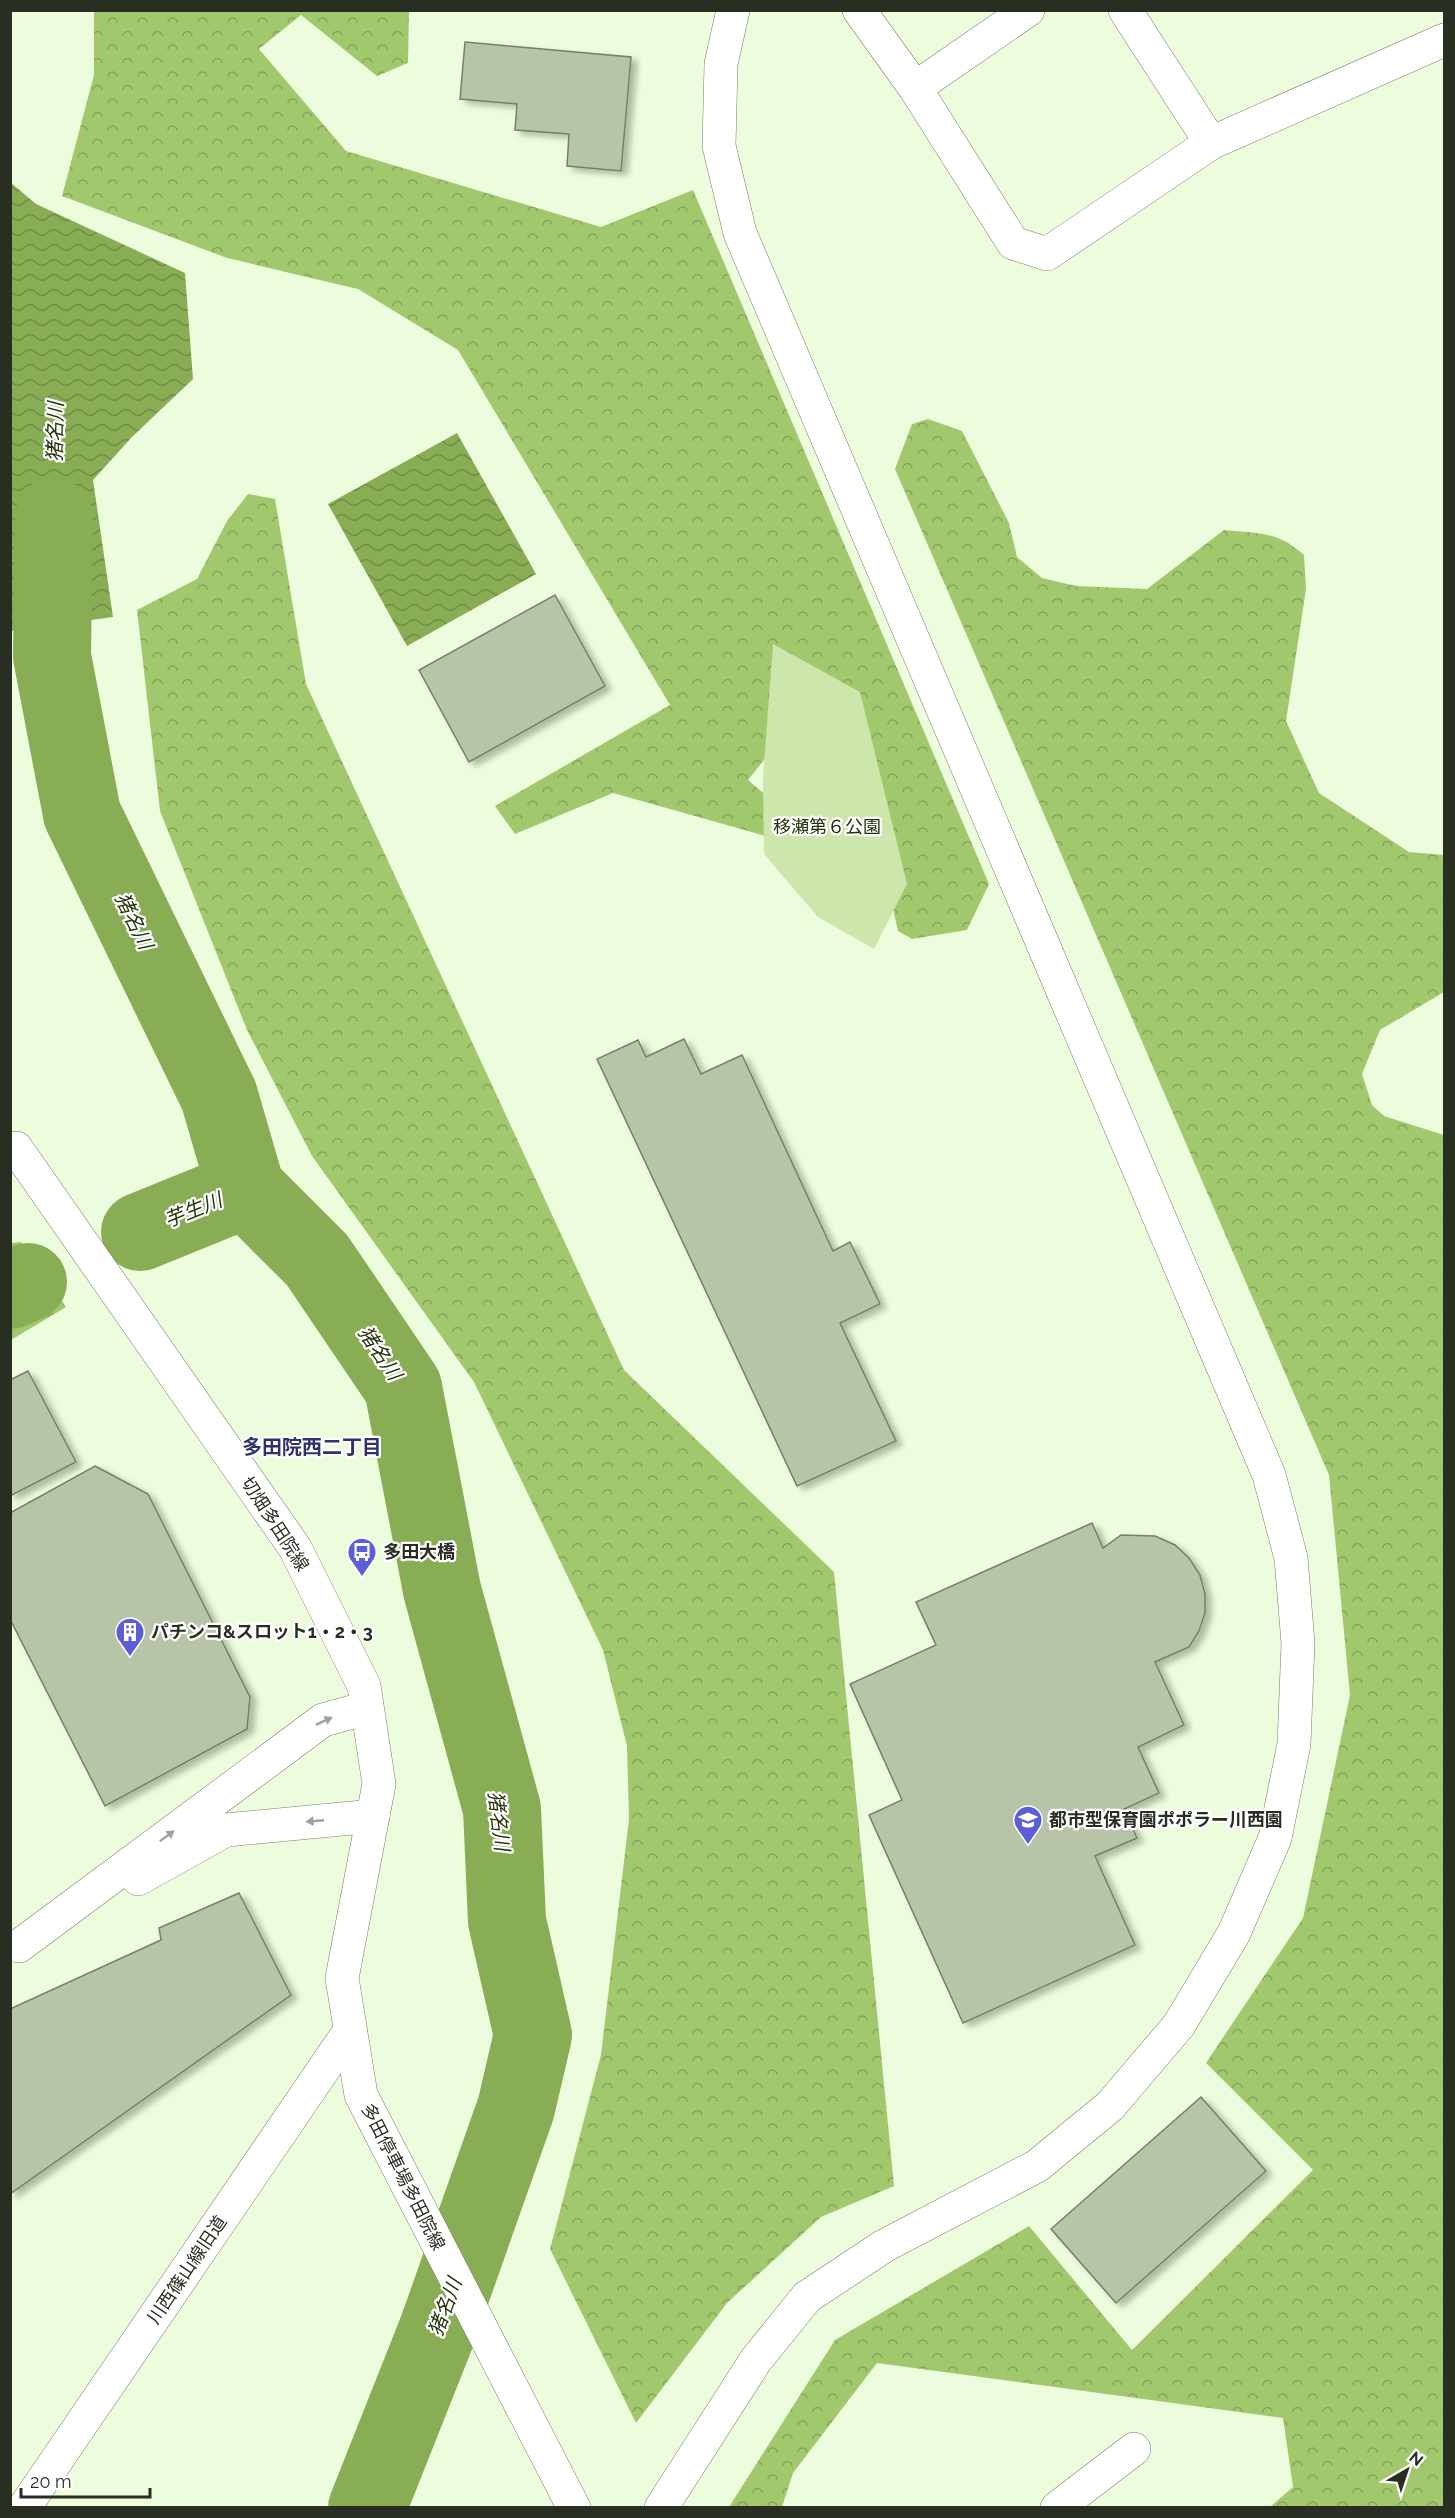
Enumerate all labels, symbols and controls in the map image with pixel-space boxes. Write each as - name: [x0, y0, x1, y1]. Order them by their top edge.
- water label: 猪名川: [42, 400, 68, 462]
- park label: 移瀬第６公園: [773, 816, 881, 837]
- water label: 猪名川: [110, 889, 159, 955]
- water label: 芋生川: [161, 1187, 227, 1232]
- water label: 猪名川: [353, 1321, 408, 1386]
- district label: 多田院西二丁目: [242, 1435, 382, 1459]
- street label: 切畑多田院線: [237, 1473, 314, 1575]
- bus stop icon: 多田大橋: [346, 1536, 378, 1578]
- place label: 多田大橋: [383, 1541, 455, 1562]
- building icon: パチンコ&スロット1・2・3: [114, 1616, 146, 1658]
- place label: パチンコ&スロット1・2・3: [151, 1621, 373, 1642]
- one-way arrow: [316, 1717, 333, 1726]
- water label: 猪名川: [483, 1790, 515, 1854]
- school or university icon: 都市型保育園ポポラー川西園: [1012, 1804, 1044, 1846]
- place label: 都市型保育園ポポラー川西園: [1049, 1809, 1283, 1830]
- one-way arrow: [305, 1816, 324, 1826]
- one-way arrow: [158, 1830, 174, 1842]
- street label: 多田停車場多田院線: [357, 2100, 450, 2254]
- street label: 川西篠山線旧道: [143, 2212, 231, 2328]
- water label: 猪名川: [423, 2273, 467, 2339]
- north arrow: [1377, 2440, 1437, 2500]
- text: N: [1405, 2448, 1427, 2470]
- scale bar: [21, 2461, 150, 2499]
- text: 20 m: [30, 2471, 72, 2492]

